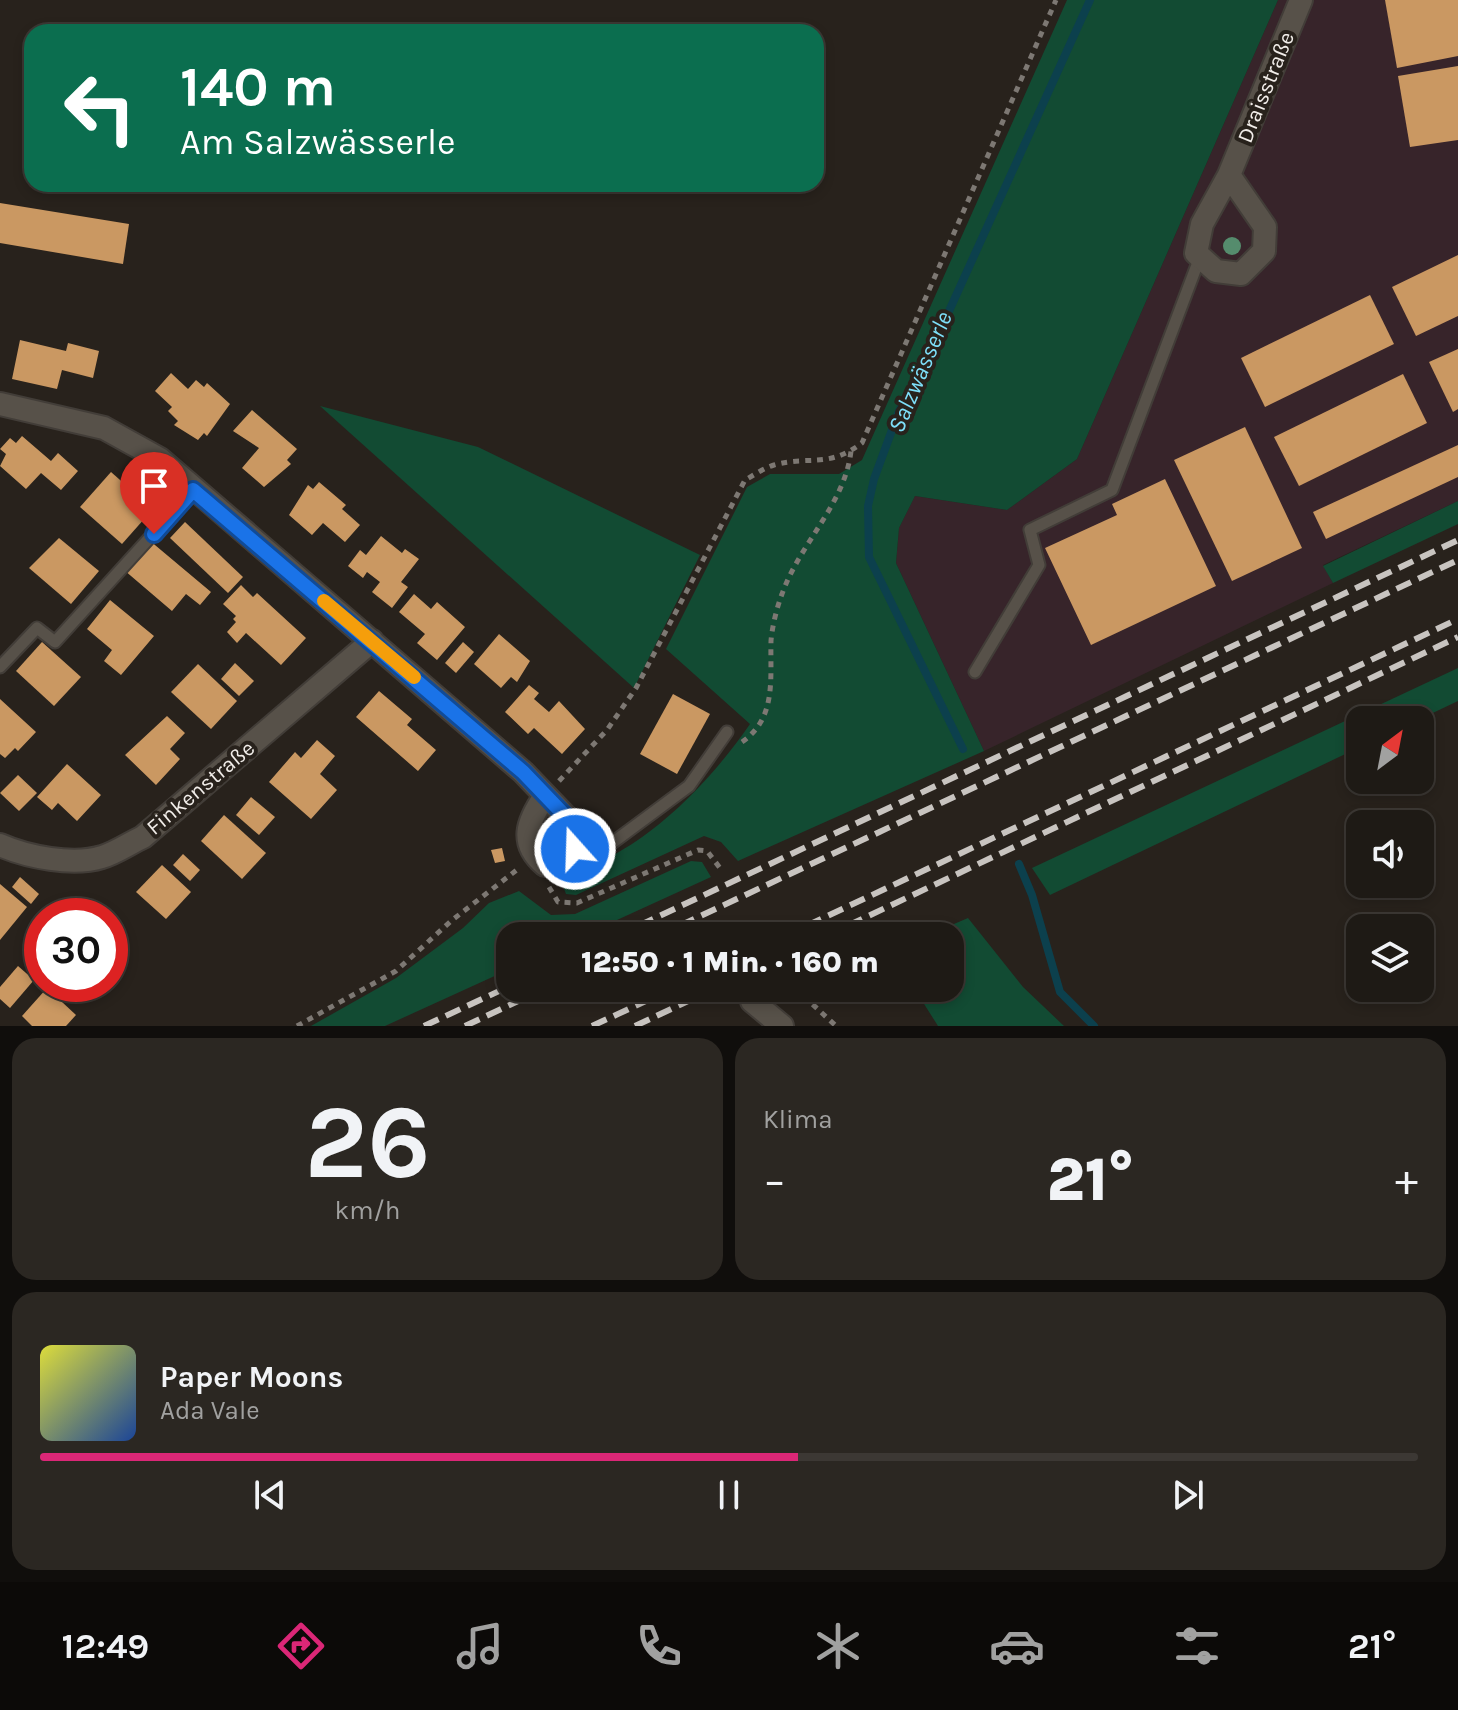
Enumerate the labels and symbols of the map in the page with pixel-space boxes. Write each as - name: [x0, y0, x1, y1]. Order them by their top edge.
- street label: Draisstraße: [1232, 28, 1300, 147]
- water label: Salzwässerle: [882, 307, 958, 437]
- pin: [120, 452, 188, 534]
- north arrow: [1346, 706, 1434, 794]
- street label: Finkenstraße: [141, 735, 260, 840]
- position arrow: [533, 807, 617, 891]
- speed limit sign: 30: [24, 898, 128, 1002]

